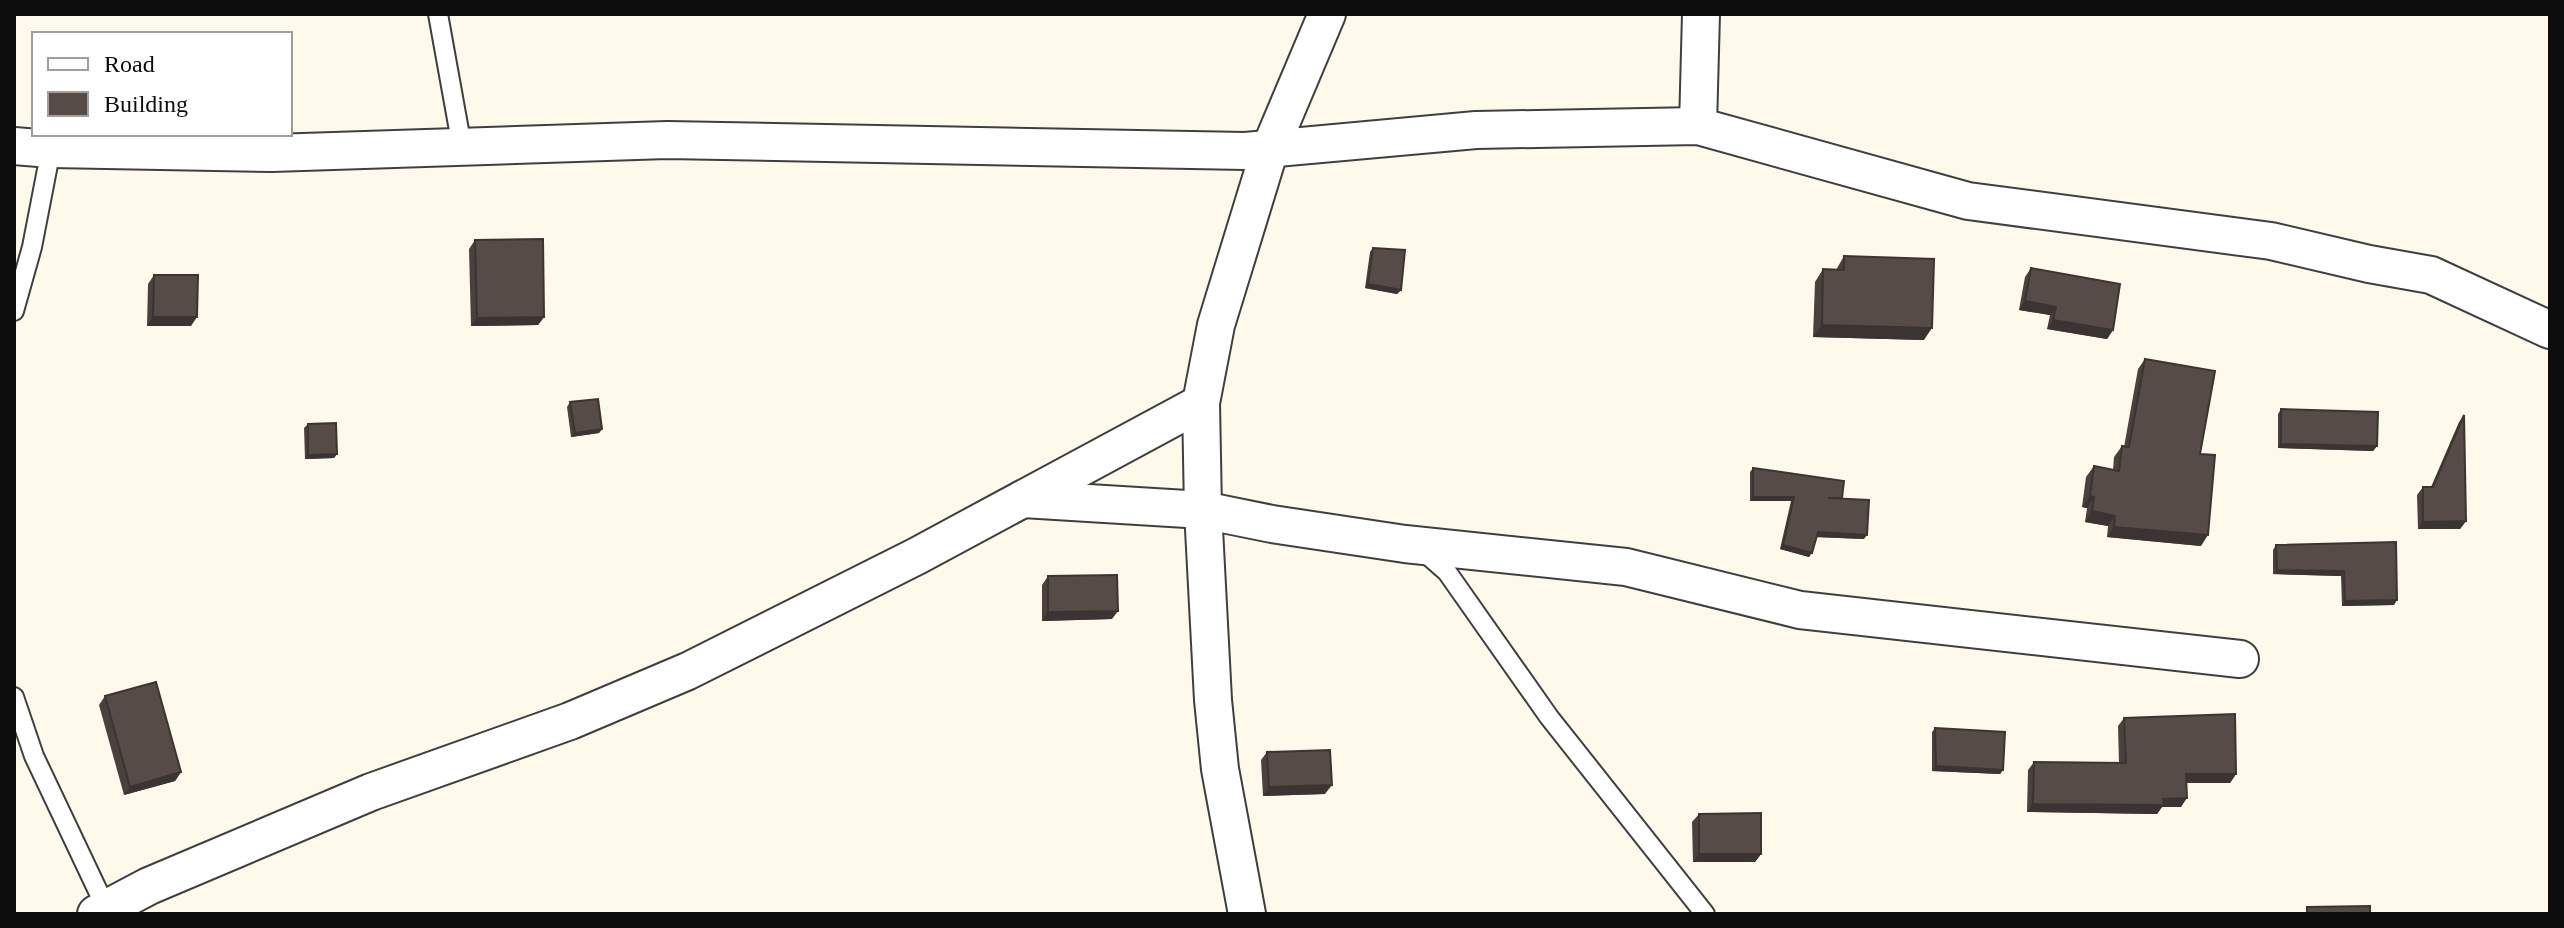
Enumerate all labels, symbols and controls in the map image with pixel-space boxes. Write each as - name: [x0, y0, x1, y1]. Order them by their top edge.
- legend: [32, 32, 292, 136]
- text: Road: [104, 51, 155, 77]
- text: Building: [104, 91, 188, 117]

